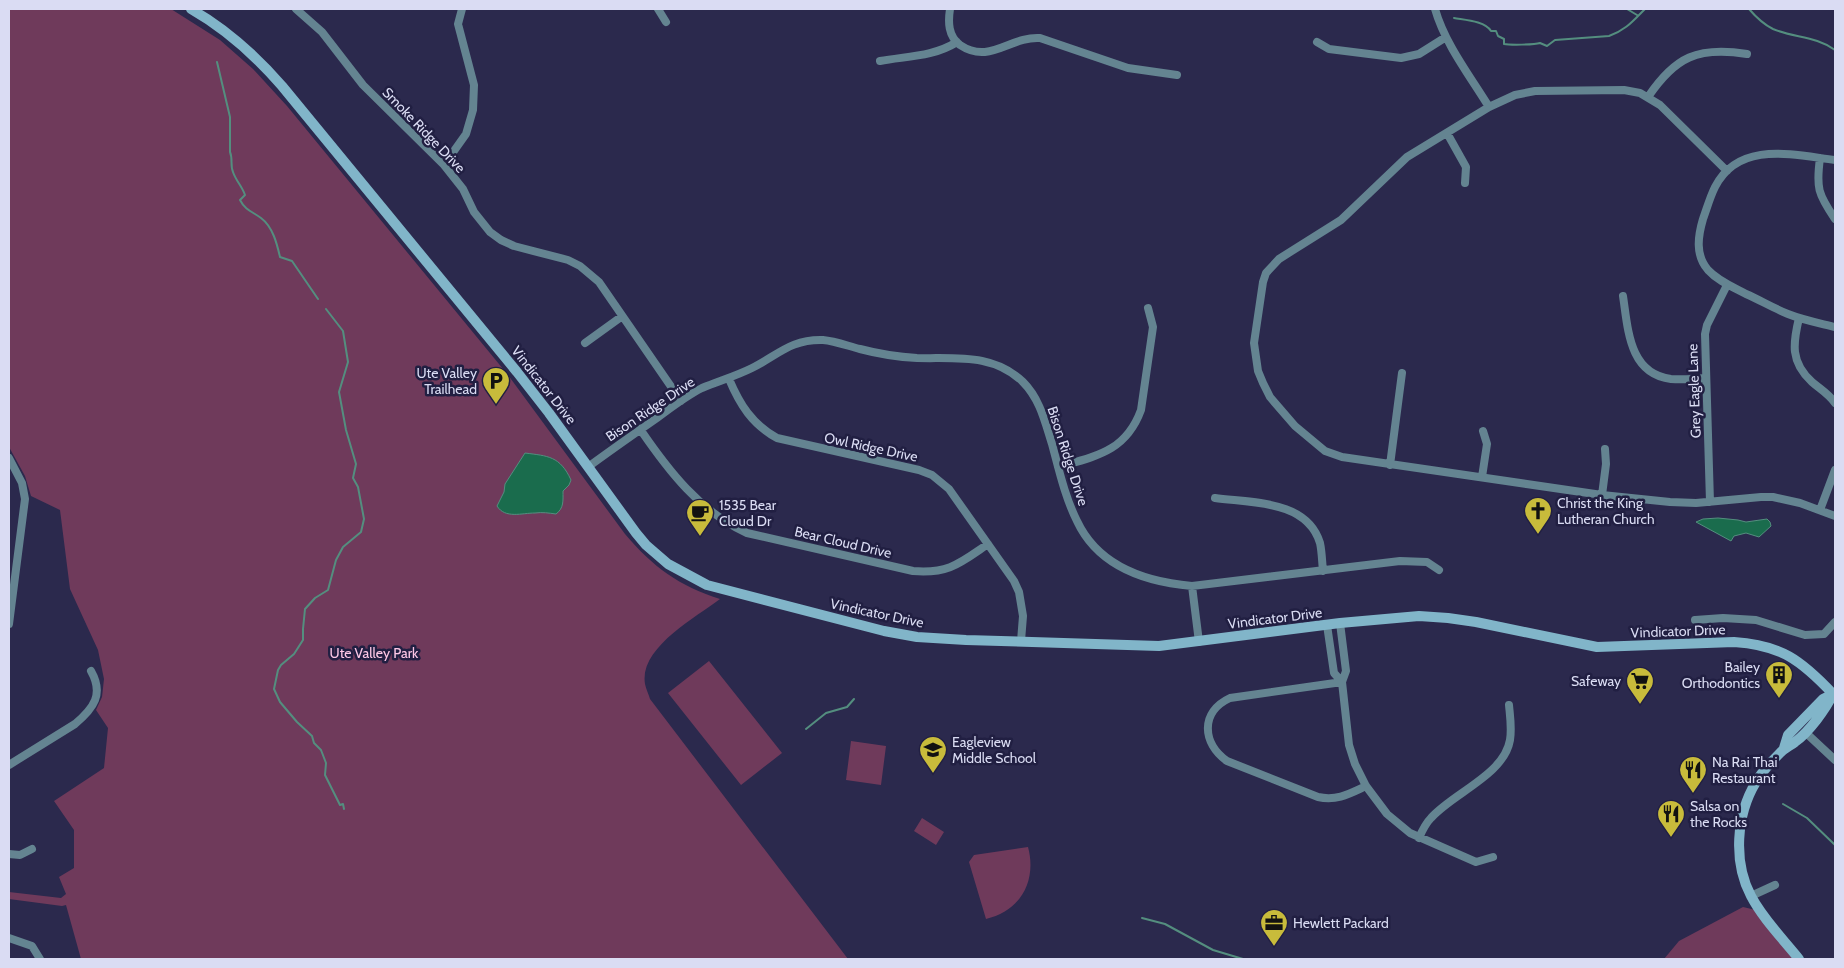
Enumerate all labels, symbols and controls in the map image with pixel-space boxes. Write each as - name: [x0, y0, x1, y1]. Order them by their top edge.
- street label: Smoke Ridge Drive: [379, 83, 469, 177]
- street label: Vindicator Drive: [508, 342, 580, 428]
- street label: Grey Eagle Lane: [1683, 343, 1705, 439]
- place label: Ute Valley Trailhead: [417, 364, 477, 398]
- parking icon: Ute Valley Trailhead: [481, 366, 511, 405]
- street label: Bison Ridge Drive: [602, 373, 698, 445]
- street label: Bison Ridge Drive: [1043, 404, 1093, 508]
- street label: Owl Ridge Drive: [823, 428, 919, 466]
- place label: Christ the King Lutheran Church: [1557, 494, 1654, 528]
- place label: 1535 Bear Cloud Dr: [719, 496, 777, 530]
- church icon: Christ the King Lutheran Church: [1523, 496, 1553, 535]
- cafe icon: 1535 Bear Cloud Dr: [685, 498, 715, 537]
- street label: Bear Cloud Drive: [793, 522, 893, 562]
- street label: Vindicator Drive: [829, 594, 925, 632]
- street label: Vindicator Drive: [1227, 603, 1323, 633]
- street label: Vindicator Drive: [1630, 620, 1726, 642]
- park label: Ute Valley Park: [330, 644, 419, 662]
- place label: Bailey Orthodontics: [1682, 658, 1760, 692]
- building icon: Bailey Orthodontics: [1764, 660, 1794, 699]
- supermarket icon: Safeway: [1625, 666, 1655, 705]
- place label: Safeway: [1571, 672, 1621, 690]
- place label: Eagleview Middle School: [952, 733, 1037, 767]
- school or university icon: Eagleview Middle School: [918, 735, 948, 774]
- place label: Na Rai Thai Restaurant: [1712, 753, 1777, 787]
- restaurant icon: Na Rai Thai Restaurant: [1678, 755, 1708, 794]
- place label: Salsa on the Rocks: [1690, 797, 1747, 831]
- restaurant icon: Salsa on the Rocks: [1656, 799, 1686, 838]
- office icon: Hewlett Packard: [1259, 908, 1289, 947]
- place label: Hewlett Packard: [1293, 914, 1389, 932]

